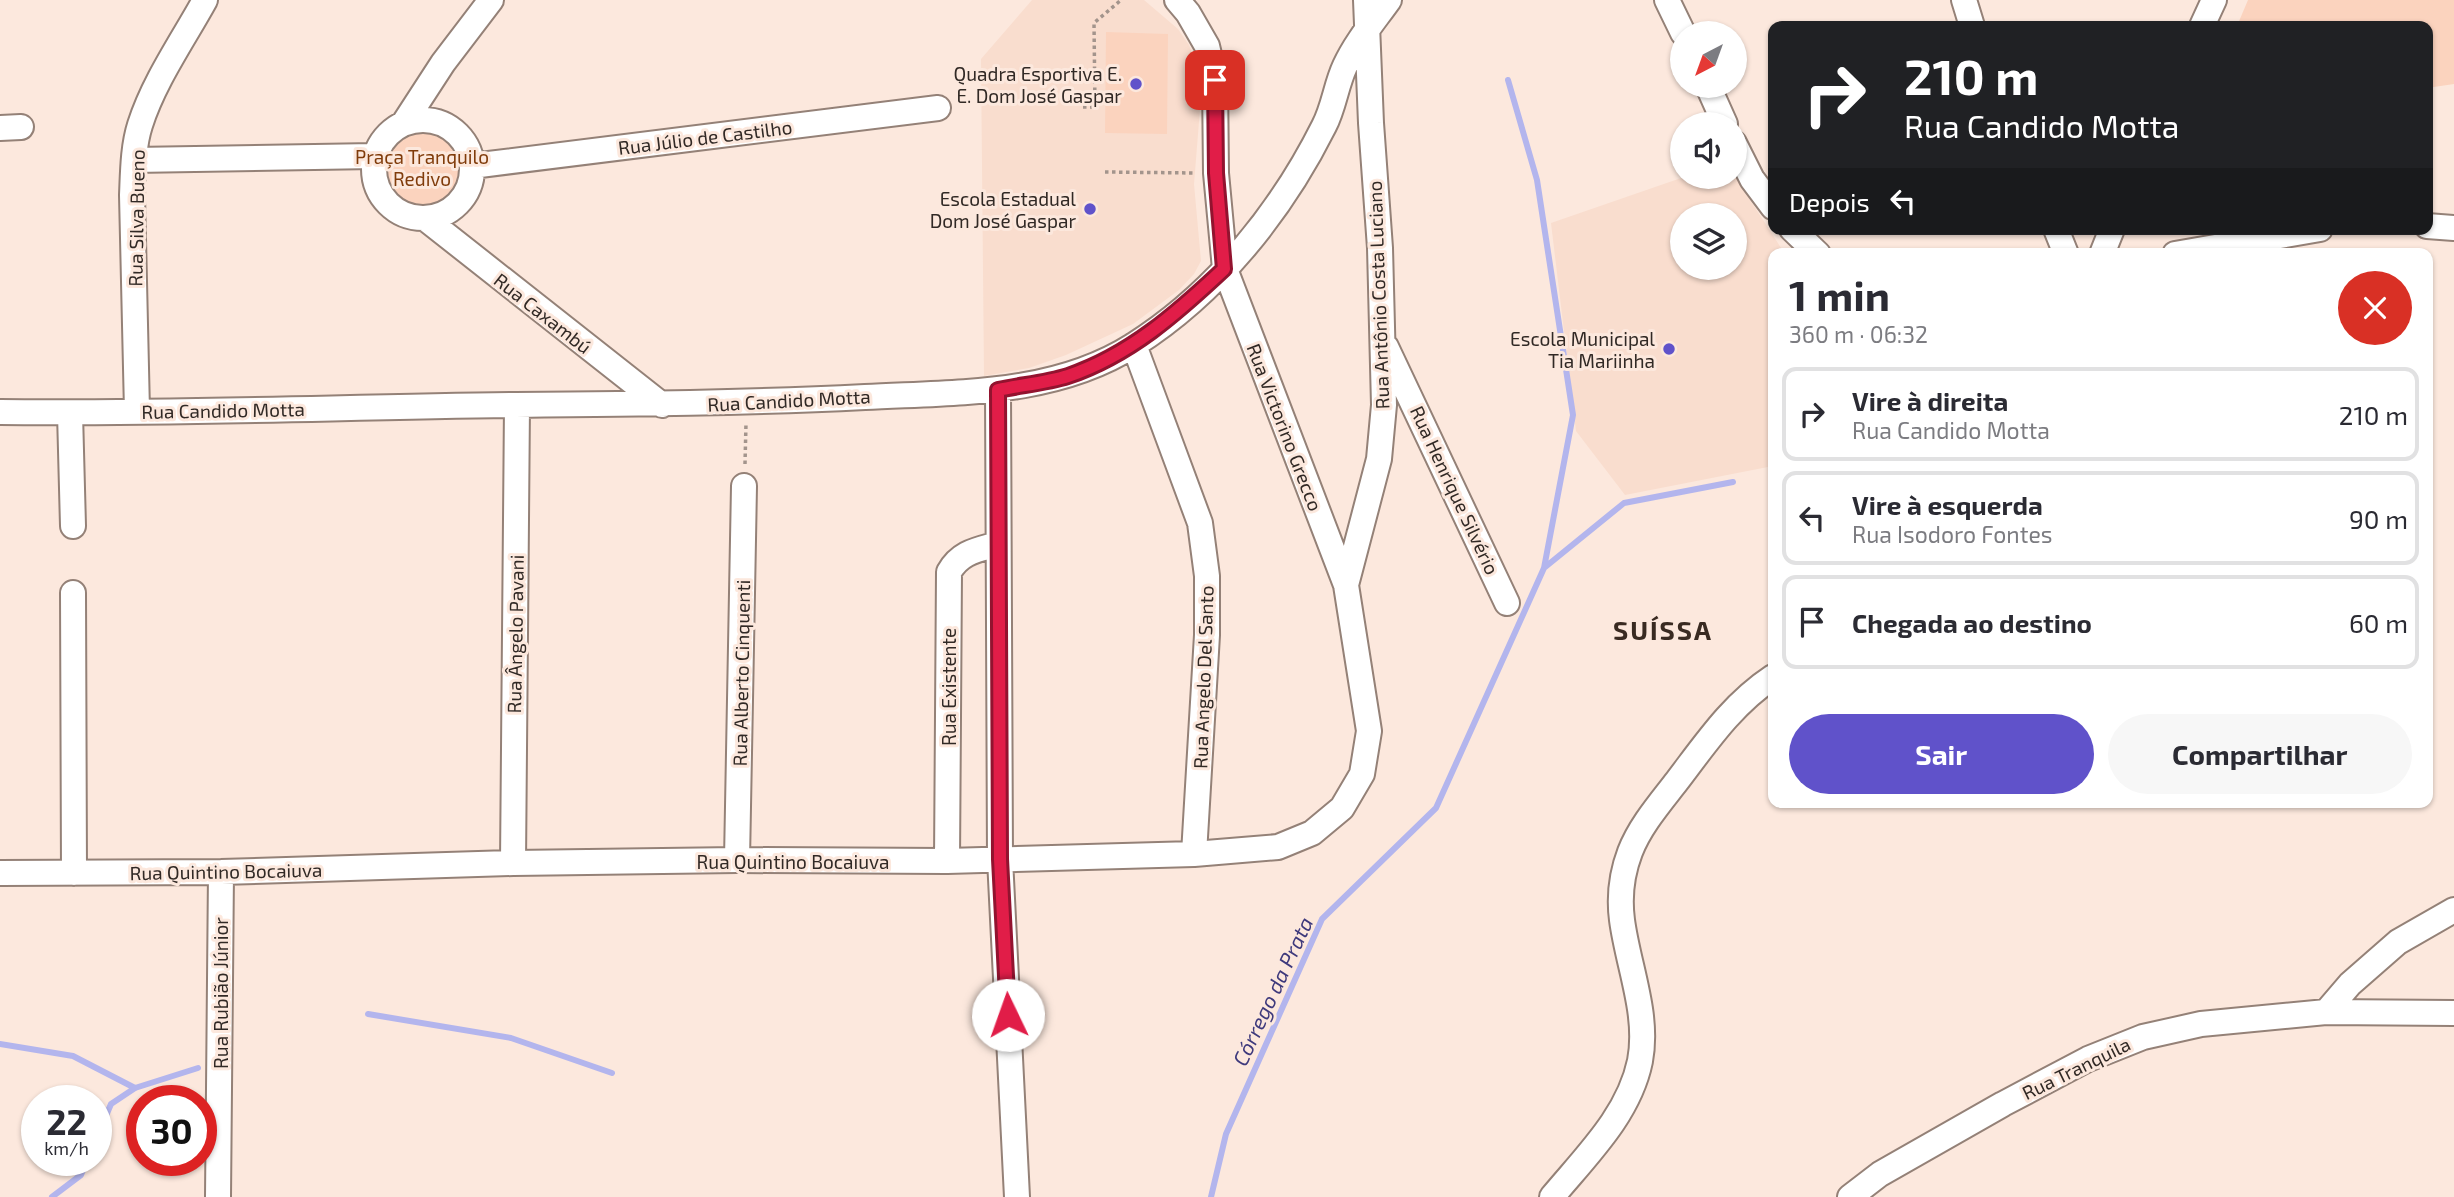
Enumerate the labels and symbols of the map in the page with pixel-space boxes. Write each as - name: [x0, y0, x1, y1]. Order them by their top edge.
- north arrow: [1670, 21, 1746, 98]
- pin: [1185, 50, 1245, 110]
- place label: Quadra Esportiva E. E. Dom José Gaspar: [954, 62, 1122, 107]
- marker: Quadra Esportiva E. E. Dom José Gaspar: [1128, 76, 1144, 92]
- street label: Rua Júlio de Castilho: [617, 115, 793, 159]
- park label: Praça Tranquilo Redivo: [355, 145, 489, 190]
- street label: Rua Silva Bueno: [123, 149, 149, 287]
- street label: Rua Antônio Costa Luciano: [1363, 180, 1393, 410]
- place label: Escola Estadual Dom José Gaspar: [930, 187, 1076, 232]
- marker: Escola Estadual Dom José Gaspar: [1082, 201, 1098, 217]
- street label: Rua Caxambú: [490, 268, 596, 358]
- place label: Escola Municipal Tia Mariinha: [1510, 327, 1655, 372]
- street label: Rua Victorino Grecco: [1242, 340, 1328, 514]
- marker: Escola Municipal Tia Mariinha: [1661, 341, 1677, 357]
- street label: Rua Candido Motta: [707, 384, 871, 416]
- street label: Rua Candido Motta: [141, 397, 305, 423]
- street label: Rua Henrique Silvério: [1406, 402, 1504, 578]
- street label: Rua Ângelo Pavani: [502, 554, 528, 714]
- street label: Rua Alberto Cinquenti: [728, 580, 754, 766]
- street label: Rua Angelo Del Santo: [1188, 585, 1218, 769]
- district label: SUÍSSA: [1613, 614, 1713, 645]
- street label: Rua Existente: [937, 628, 960, 746]
- street label: Rua Quintino Bocaiuva: [697, 850, 889, 873]
- street label: Rua Quintino Bocaiuva: [129, 858, 323, 884]
- water label: Córrego da Prata: [1227, 913, 1317, 1069]
- street label: Rua Rubião Júnior: [209, 917, 232, 1069]
- position arrow: [971, 978, 1045, 1052]
- street label: Rua Tranquila: [2018, 1032, 2134, 1104]
- speed limit sign: 30: [126, 1085, 217, 1176]

